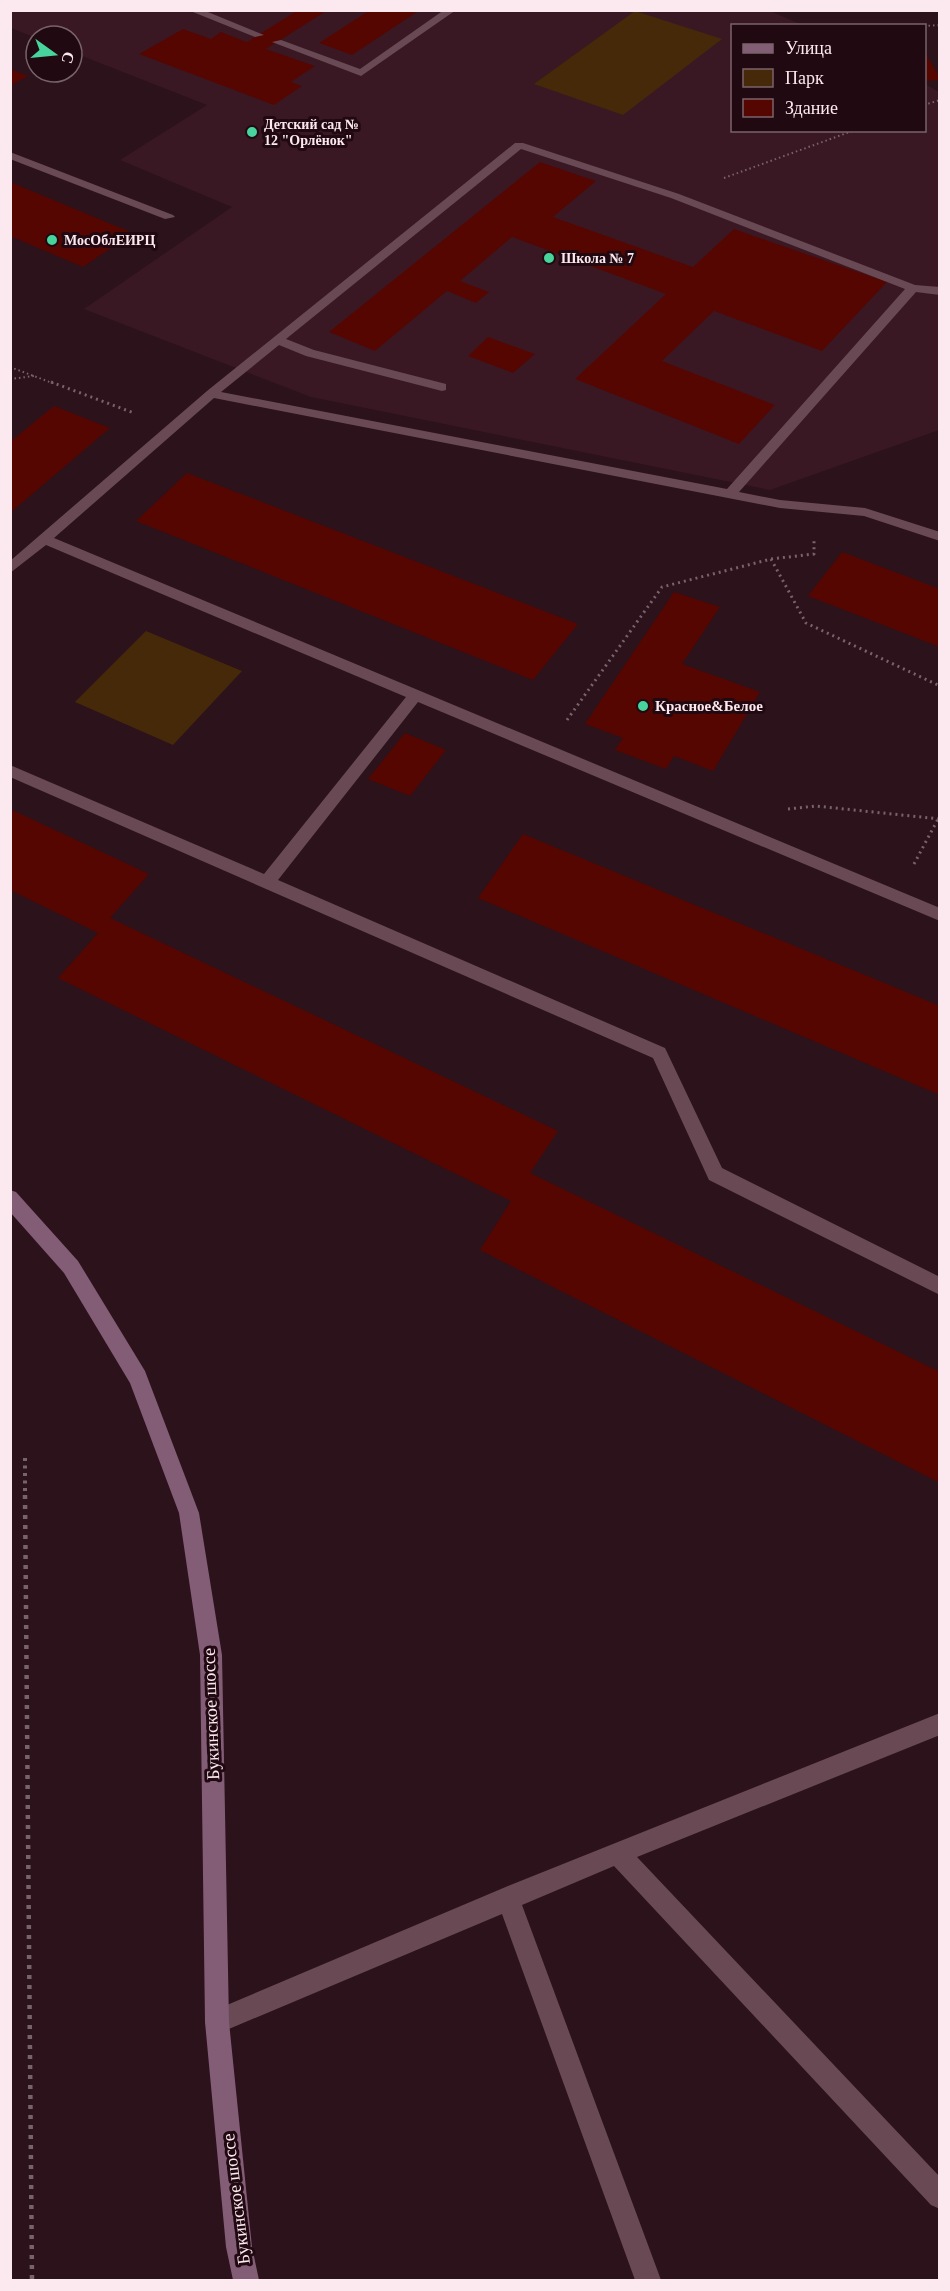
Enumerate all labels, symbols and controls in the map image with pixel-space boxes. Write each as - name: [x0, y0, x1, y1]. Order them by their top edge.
- north arrow: [24, 24, 84, 84]
- legend: [731, 24, 926, 132]
- text: Улица: [785, 38, 832, 58]
- text: С: [58, 50, 78, 66]
- text: Парк: [785, 68, 824, 88]
- text: Здание: [785, 98, 838, 118]
- place label: Детский сад № 12 "Орлёнок": [264, 117, 359, 148]
- marker: Детский сад № 12 "Орлёнок": [245, 125, 259, 139]
- marker: МосОблЕИРЦ: [45, 233, 59, 247]
- place label: МосОблЕИРЦ: [64, 233, 155, 248]
- marker: Школа № 7: [542, 251, 556, 265]
- place label: Школа № 7: [561, 251, 634, 266]
- place label: Красное&Белое: [655, 698, 763, 714]
- marker: Красное&Белое: [636, 699, 650, 713]
- street label: Букинское шоссе: [199, 1648, 223, 1780]
- street label: Букинское шоссе: [218, 2132, 254, 2266]

